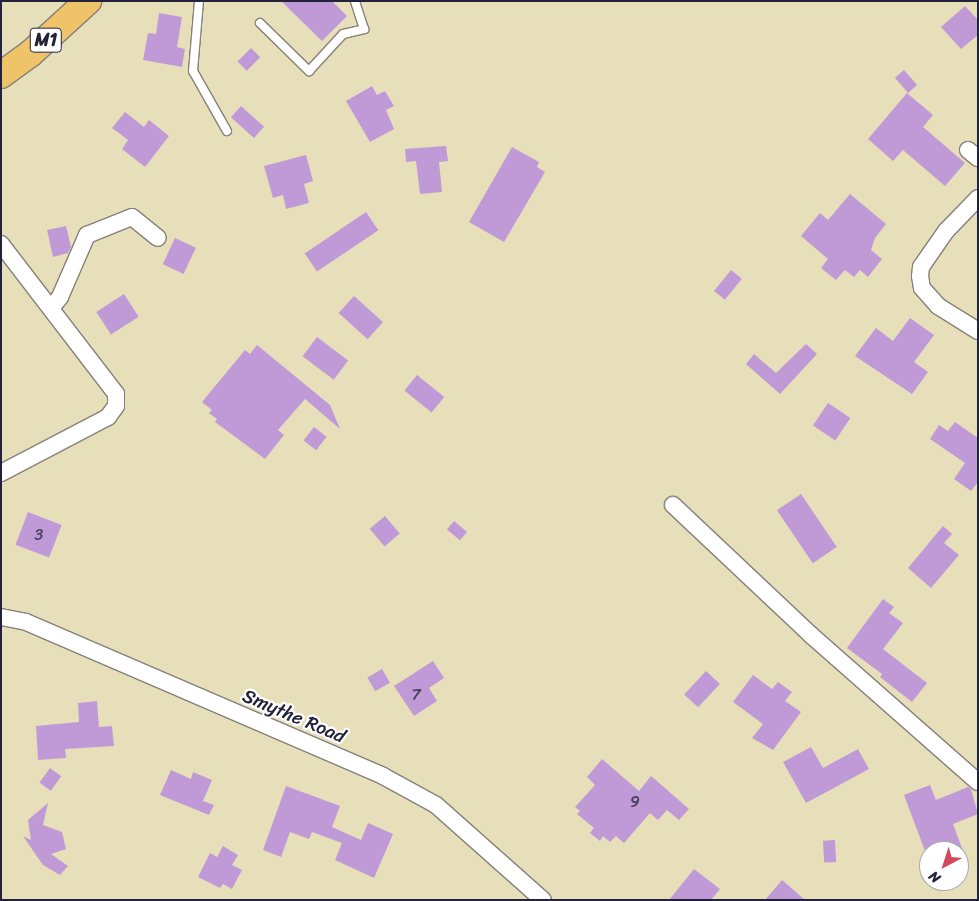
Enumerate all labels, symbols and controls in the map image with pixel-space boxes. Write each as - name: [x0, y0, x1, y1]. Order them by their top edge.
- road number: M1: [30, 24, 62, 56]
- house number: 3: [35, 525, 43, 545]
- street label: Smythe Road: [239, 684, 349, 748]
- house number: 7: [411, 685, 421, 705]
- house number: 9: [630, 792, 640, 812]
- north arrow: [919, 841, 969, 891]
- text: N: [923, 864, 946, 890]

